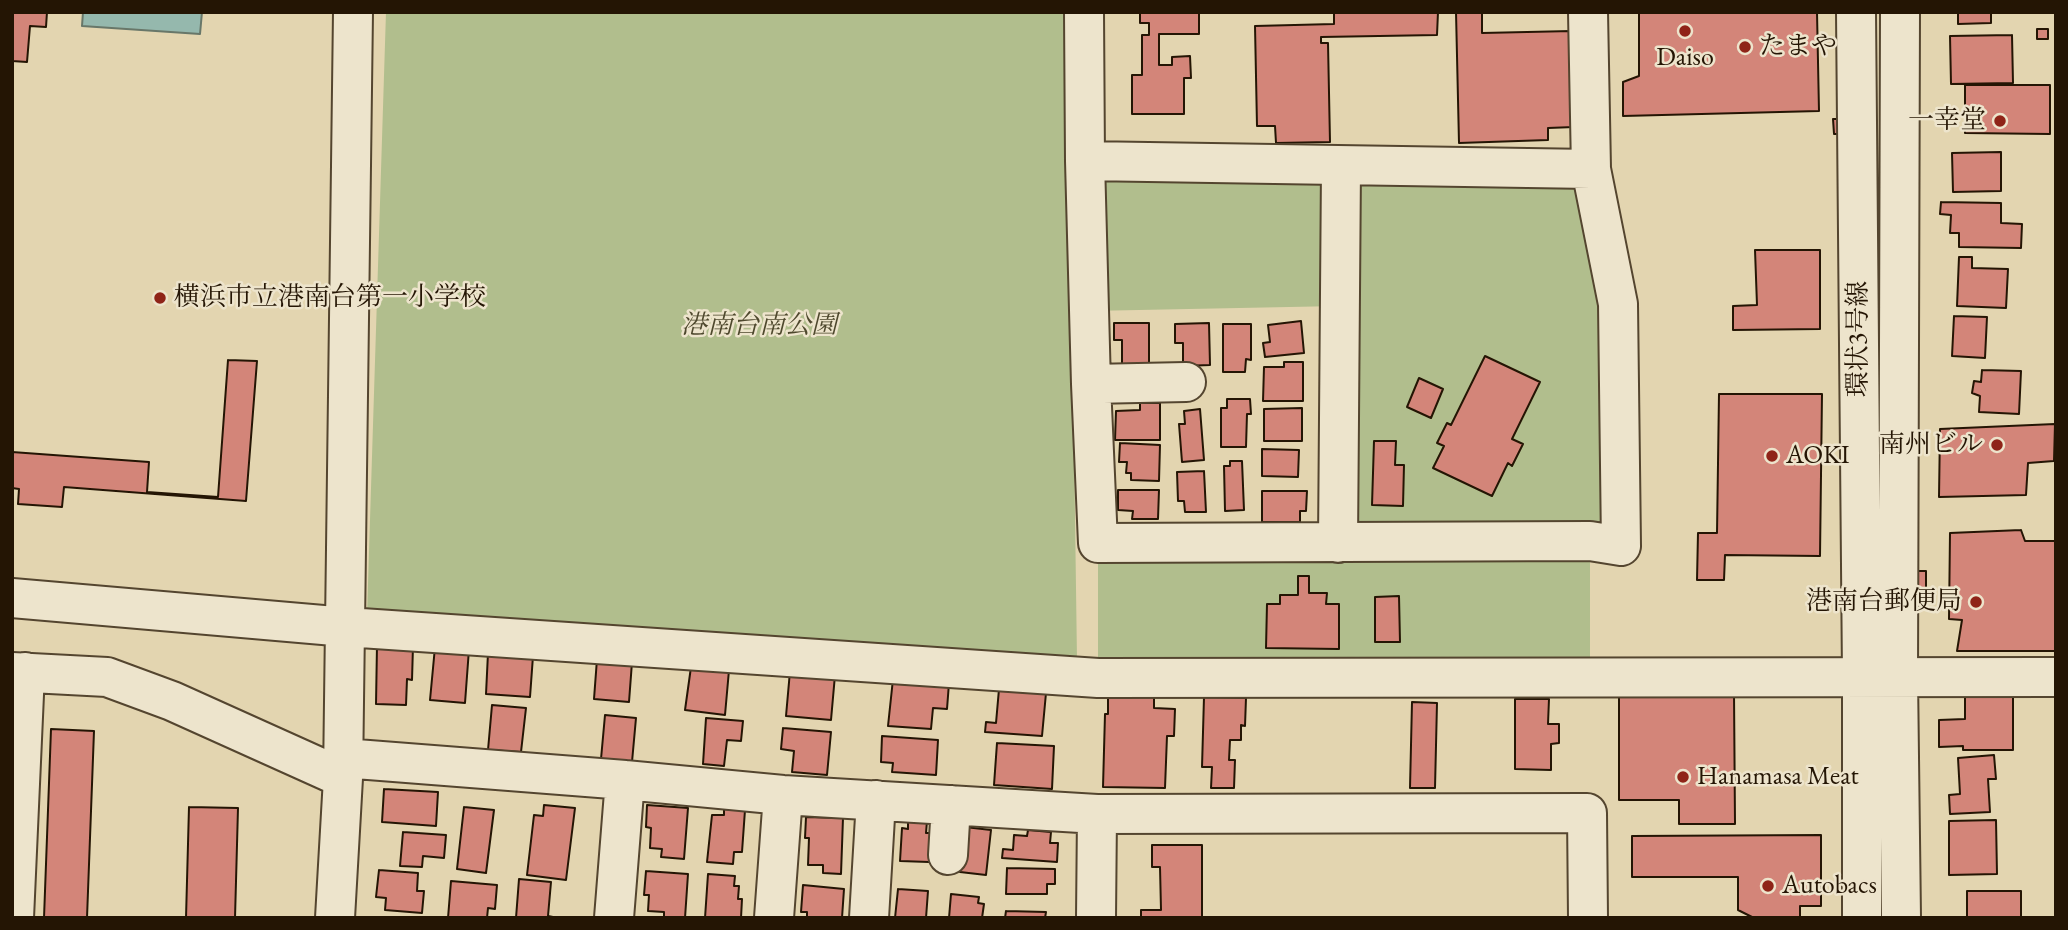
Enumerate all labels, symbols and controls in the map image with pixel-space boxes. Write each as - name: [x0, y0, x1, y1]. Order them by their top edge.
- marker: Daiso: [1677, 23, 1693, 39]
- place label: たまや: [1759, 31, 1837, 63]
- marker: たまや: [1737, 39, 1753, 55]
- place label: Daiso: [1656, 42, 1714, 74]
- place label: 一幸堂: [1908, 105, 1986, 137]
- marker: 一幸堂: [1992, 113, 2008, 129]
- street label: 環状3号線: [1843, 281, 1875, 397]
- place label: 横浜市立港南台第一小学校: [174, 282, 486, 314]
- marker: 横浜市立港南台第一小学校: [152, 290, 168, 306]
- park label: 港南台南公園: [681, 310, 837, 342]
- place label: 南州ビル: [1879, 429, 1983, 461]
- marker: 南州ビル: [1989, 437, 2005, 453]
- place label: AOKI: [1786, 440, 1850, 472]
- marker: AOKI: [1764, 448, 1780, 464]
- place label: 港南台郵便局: [1806, 586, 1962, 618]
- marker: 港南台郵便局: [1968, 594, 1984, 610]
- place label: Hanamasa Meat: [1697, 761, 1859, 793]
- marker: Hanamasa Meat: [1675, 769, 1691, 785]
- place label: Autobacs: [1782, 870, 1877, 902]
- marker: Autobacs: [1760, 878, 1776, 894]

